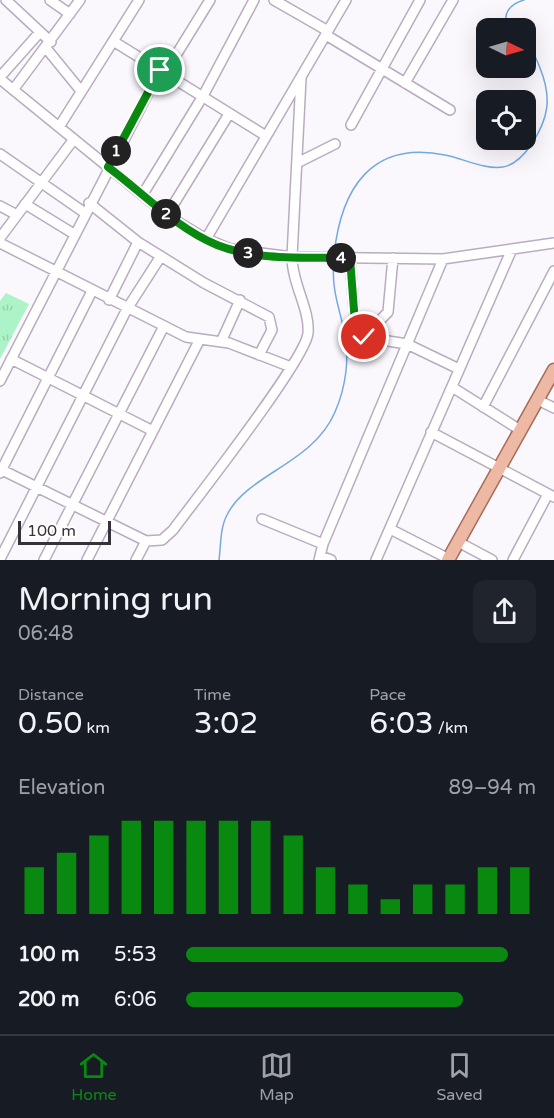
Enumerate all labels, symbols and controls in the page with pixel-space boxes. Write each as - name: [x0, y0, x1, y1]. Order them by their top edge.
- north arrow: [476, 18, 536, 78]
- map controls: [476, 18, 536, 150]
- pin: [134, 44, 185, 95]
- icon: arrive: [143, 53, 176, 86]
- button: locate: [476, 90, 536, 150]
- pin: 1: [101, 136, 131, 166]
- text: 1: [111, 141, 121, 161]
- pin: 2: [151, 199, 181, 229]
- text: 2: [161, 204, 171, 224]
- pin: 3: [233, 238, 263, 268]
- text: 3: [243, 243, 253, 263]
- pin: 4: [326, 243, 356, 273]
- text: 4: [336, 248, 346, 268]
- pin: [338, 311, 389, 362]
- icon: check: [347, 320, 380, 353]
- scale bar: [18, 518, 111, 546]
- text: 100 m: [27, 521, 76, 541]
- text: Morning run: [18, 580, 213, 619]
- button: share: [473, 580, 536, 643]
- text: 06:48: [18, 622, 73, 646]
- text: Distance: [18, 685, 84, 705]
- text: Time: [194, 685, 231, 705]
- text: Pace: [369, 685, 406, 705]
- text: 0.50: [18, 705, 82, 742]
- text: 3:02: [194, 705, 258, 742]
- text: 6:03: [369, 705, 434, 742]
- text: km: [82, 718, 110, 738]
- text: /km: [434, 718, 468, 738]
- text: Elevation: [18, 776, 105, 800]
- text: 89–94 m: [449, 776, 536, 800]
- text: 100 m: [18, 943, 79, 967]
- text: 5:53: [114, 943, 157, 967]
- text: 200 m: [18, 988, 79, 1012]
- text: 6:06: [114, 988, 157, 1012]
- tab: Home: [71, 1049, 117, 1105]
- tab: Map: [259, 1049, 294, 1105]
- tab: Saved: [436, 1049, 483, 1105]

